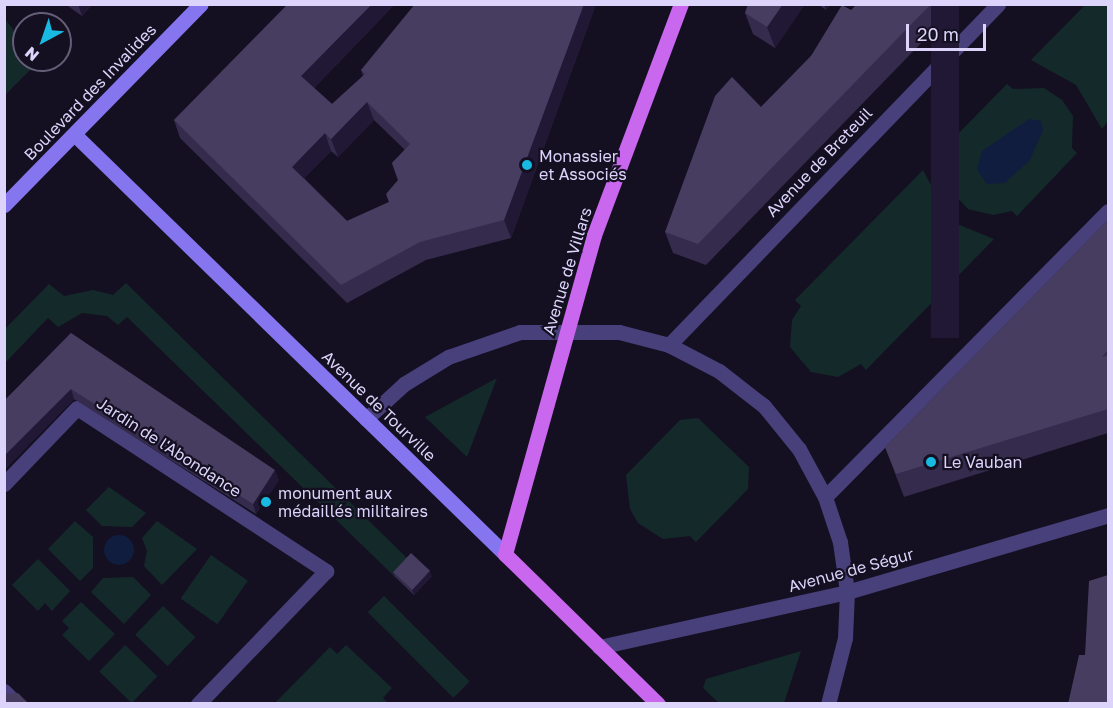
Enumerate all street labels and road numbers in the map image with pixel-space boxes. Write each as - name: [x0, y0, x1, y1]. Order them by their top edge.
- street label: Boulevard des Invalides: [20, 20, 160, 164]
- street label: Avenue de Breteuil: [762, 103, 876, 221]
- street label: Avenue de Villars: [538, 205, 596, 337]
- street label: Avenue de Tourville: [318, 347, 440, 465]
- street label: Jardin de l'Abondance: [93, 393, 245, 501]
- street label: Avenue de Ségur: [786, 544, 916, 596]

